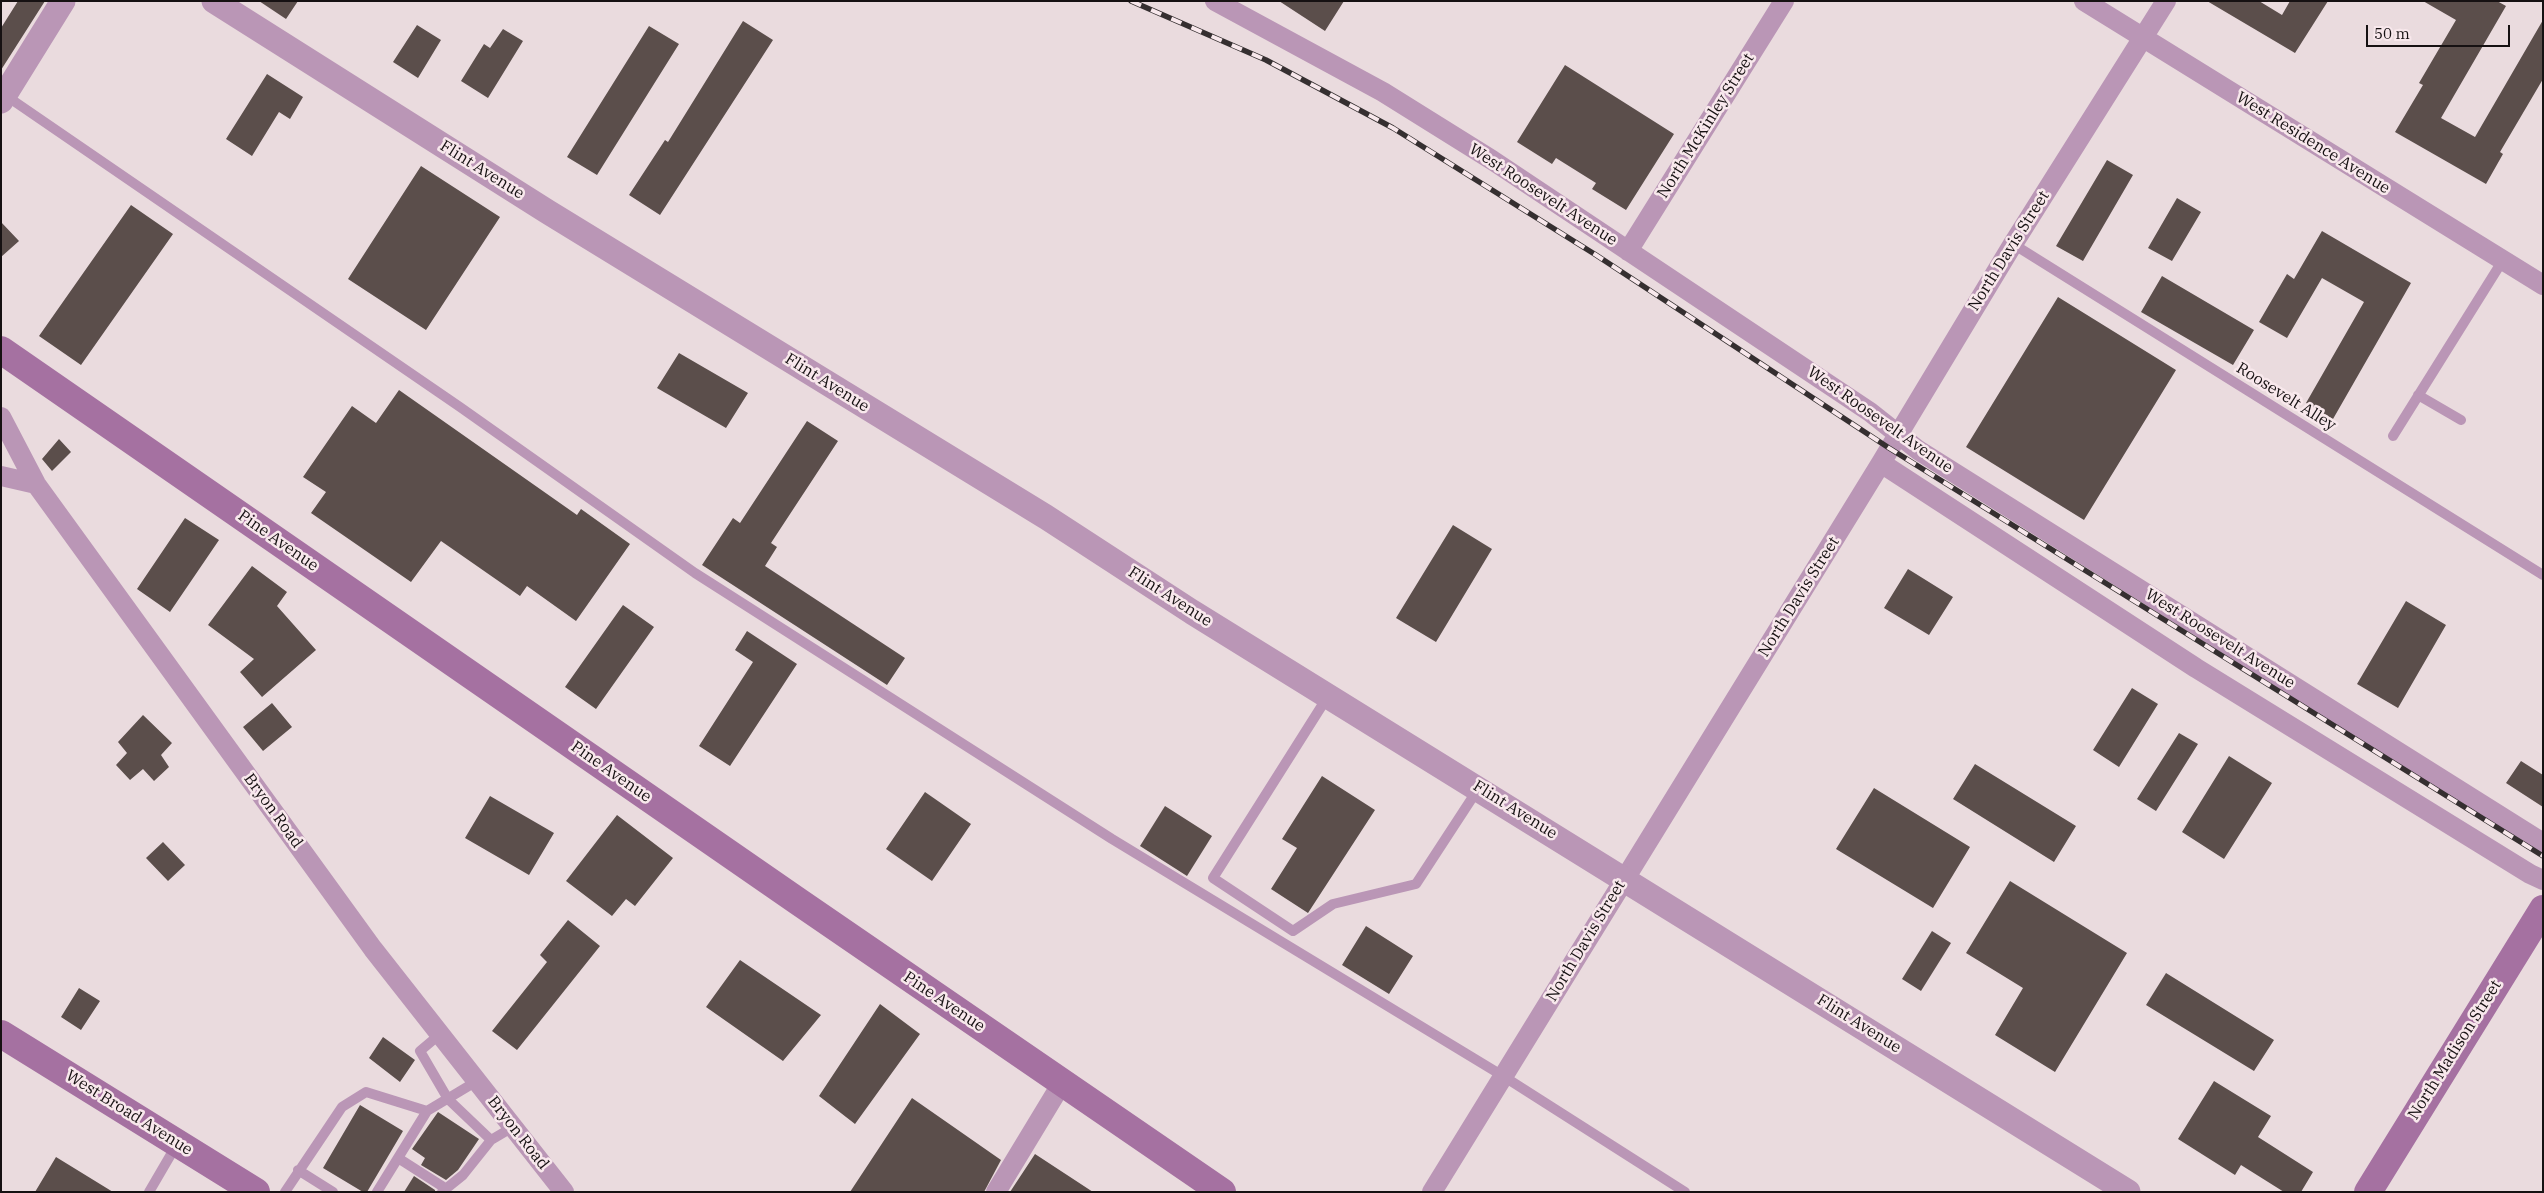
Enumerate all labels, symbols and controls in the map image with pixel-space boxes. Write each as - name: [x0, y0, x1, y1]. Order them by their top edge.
- scale bar: [2369, 15, 2513, 47]
- text: 50 m: [2374, 24, 2410, 43]
- street label: North McKinley Street: [1654, 50, 1758, 202]
- street label: West Residence Avenue: [2233, 88, 2393, 198]
- street label: Flint Avenue: [436, 137, 528, 203]
- street label: West Roosevelt Avenue: [1465, 140, 1621, 250]
- street label: North Davis Street: [1964, 187, 2054, 315]
- street label: Flint Avenue: [781, 350, 873, 416]
- street label: Roosevelt Alley: [2233, 359, 2339, 435]
- street label: West Roosevelt Avenue: [1804, 363, 1956, 477]
- street label: Pine Avenue: [234, 506, 322, 576]
- street label: North Davis Street: [1754, 533, 1844, 661]
- street label: Flint Avenue: [1125, 563, 1215, 631]
- street label: West Roosevelt Avenue: [2142, 585, 2298, 693]
- street label: Pine Avenue: [567, 737, 655, 807]
- street label: Bryon Road: [239, 770, 307, 852]
- street label: Flint Avenue: [1469, 777, 1561, 843]
- street label: North Davis Street: [1542, 877, 1630, 1005]
- street label: Pine Avenue: [900, 968, 988, 1036]
- street label: North Madison Street: [2404, 977, 2506, 1123]
- street label: Flint Avenue: [1813, 991, 1905, 1057]
- street label: West Broad Avenue: [62, 1066, 196, 1160]
- street label: Bryon Road: [483, 1092, 553, 1174]

